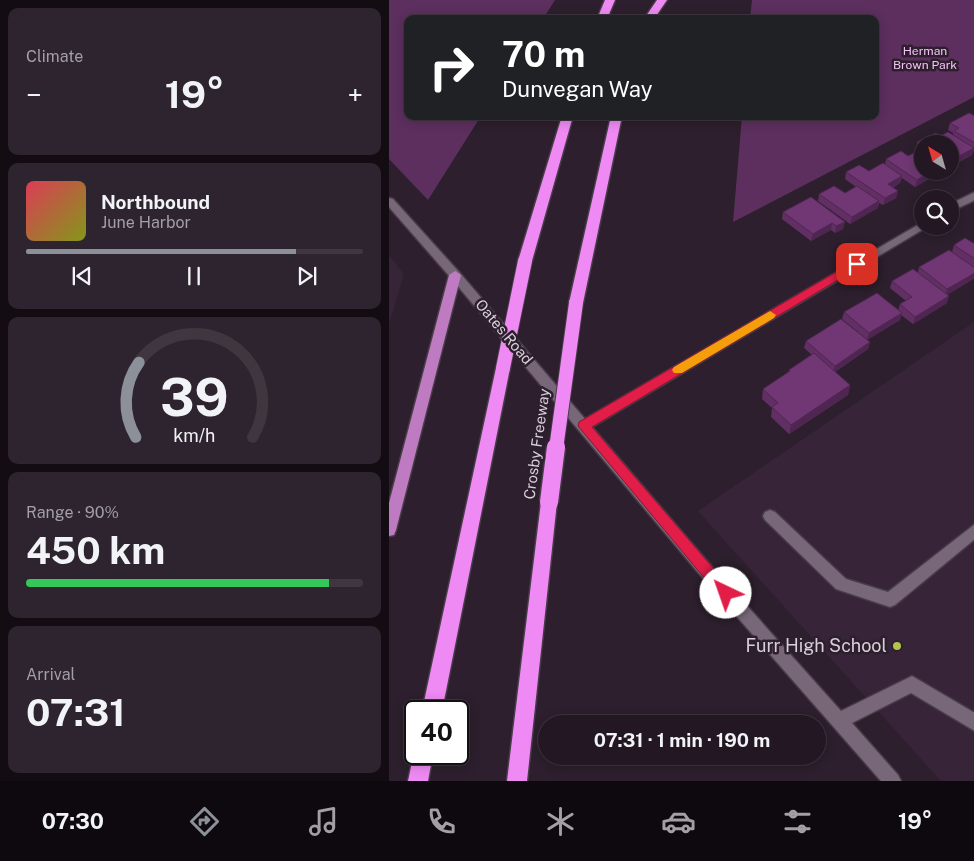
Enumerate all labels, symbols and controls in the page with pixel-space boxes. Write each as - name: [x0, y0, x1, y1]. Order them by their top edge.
- text: 70 m: [502, 34, 585, 75]
- icon: right: [419, 35, 484, 100]
- park label: Herman Brown Park: [893, 44, 957, 72]
- text: Climate: [26, 47, 83, 66]
- text: 19°: [165, 72, 224, 117]
- text: Dunvegan Way: [502, 76, 652, 102]
- text: −: [26, 78, 42, 111]
- text: +: [347, 78, 363, 111]
- north arrow: [914, 135, 959, 180]
- map controls: [914, 135, 959, 235]
- button: search: [914, 190, 959, 235]
- text: Northbound: [101, 191, 210, 213]
- text: June Harbor: [101, 213, 191, 232]
- pin: [836, 243, 878, 285]
- icon: arrive: [843, 250, 871, 278]
- icon: previous: [68, 262, 96, 290]
- icon: pause: [180, 262, 208, 290]
- icon: next: [293, 262, 321, 290]
- street label: Oates Road: [472, 296, 536, 368]
- text: 39: [160, 367, 229, 428]
- street label: Crosby Freeway: [520, 387, 553, 500]
- text: km/h: [173, 425, 216, 446]
- text: Range · 90%: [26, 503, 119, 522]
- text: 450 km: [26, 528, 165, 573]
- position arrow: [699, 566, 751, 618]
- place label: Furr High School: [745, 635, 887, 656]
- marker: Furr High School: [891, 640, 903, 652]
- text: Arrival: [26, 665, 75, 684]
- text: 07:31: [26, 690, 125, 735]
- speed limit sign: 40: [404, 700, 469, 765]
- text: 07:31 · 1 min · 190 m: [594, 729, 770, 751]
- icon: directions: [187, 804, 222, 839]
- icon: music: [306, 804, 341, 839]
- icon: phone: [424, 804, 459, 839]
- icon: climate: [543, 804, 578, 839]
- icon: car: [661, 804, 696, 839]
- icon: filters: [780, 804, 815, 839]
- text: 07:30: [42, 808, 104, 834]
- text: 19°: [898, 808, 932, 834]

